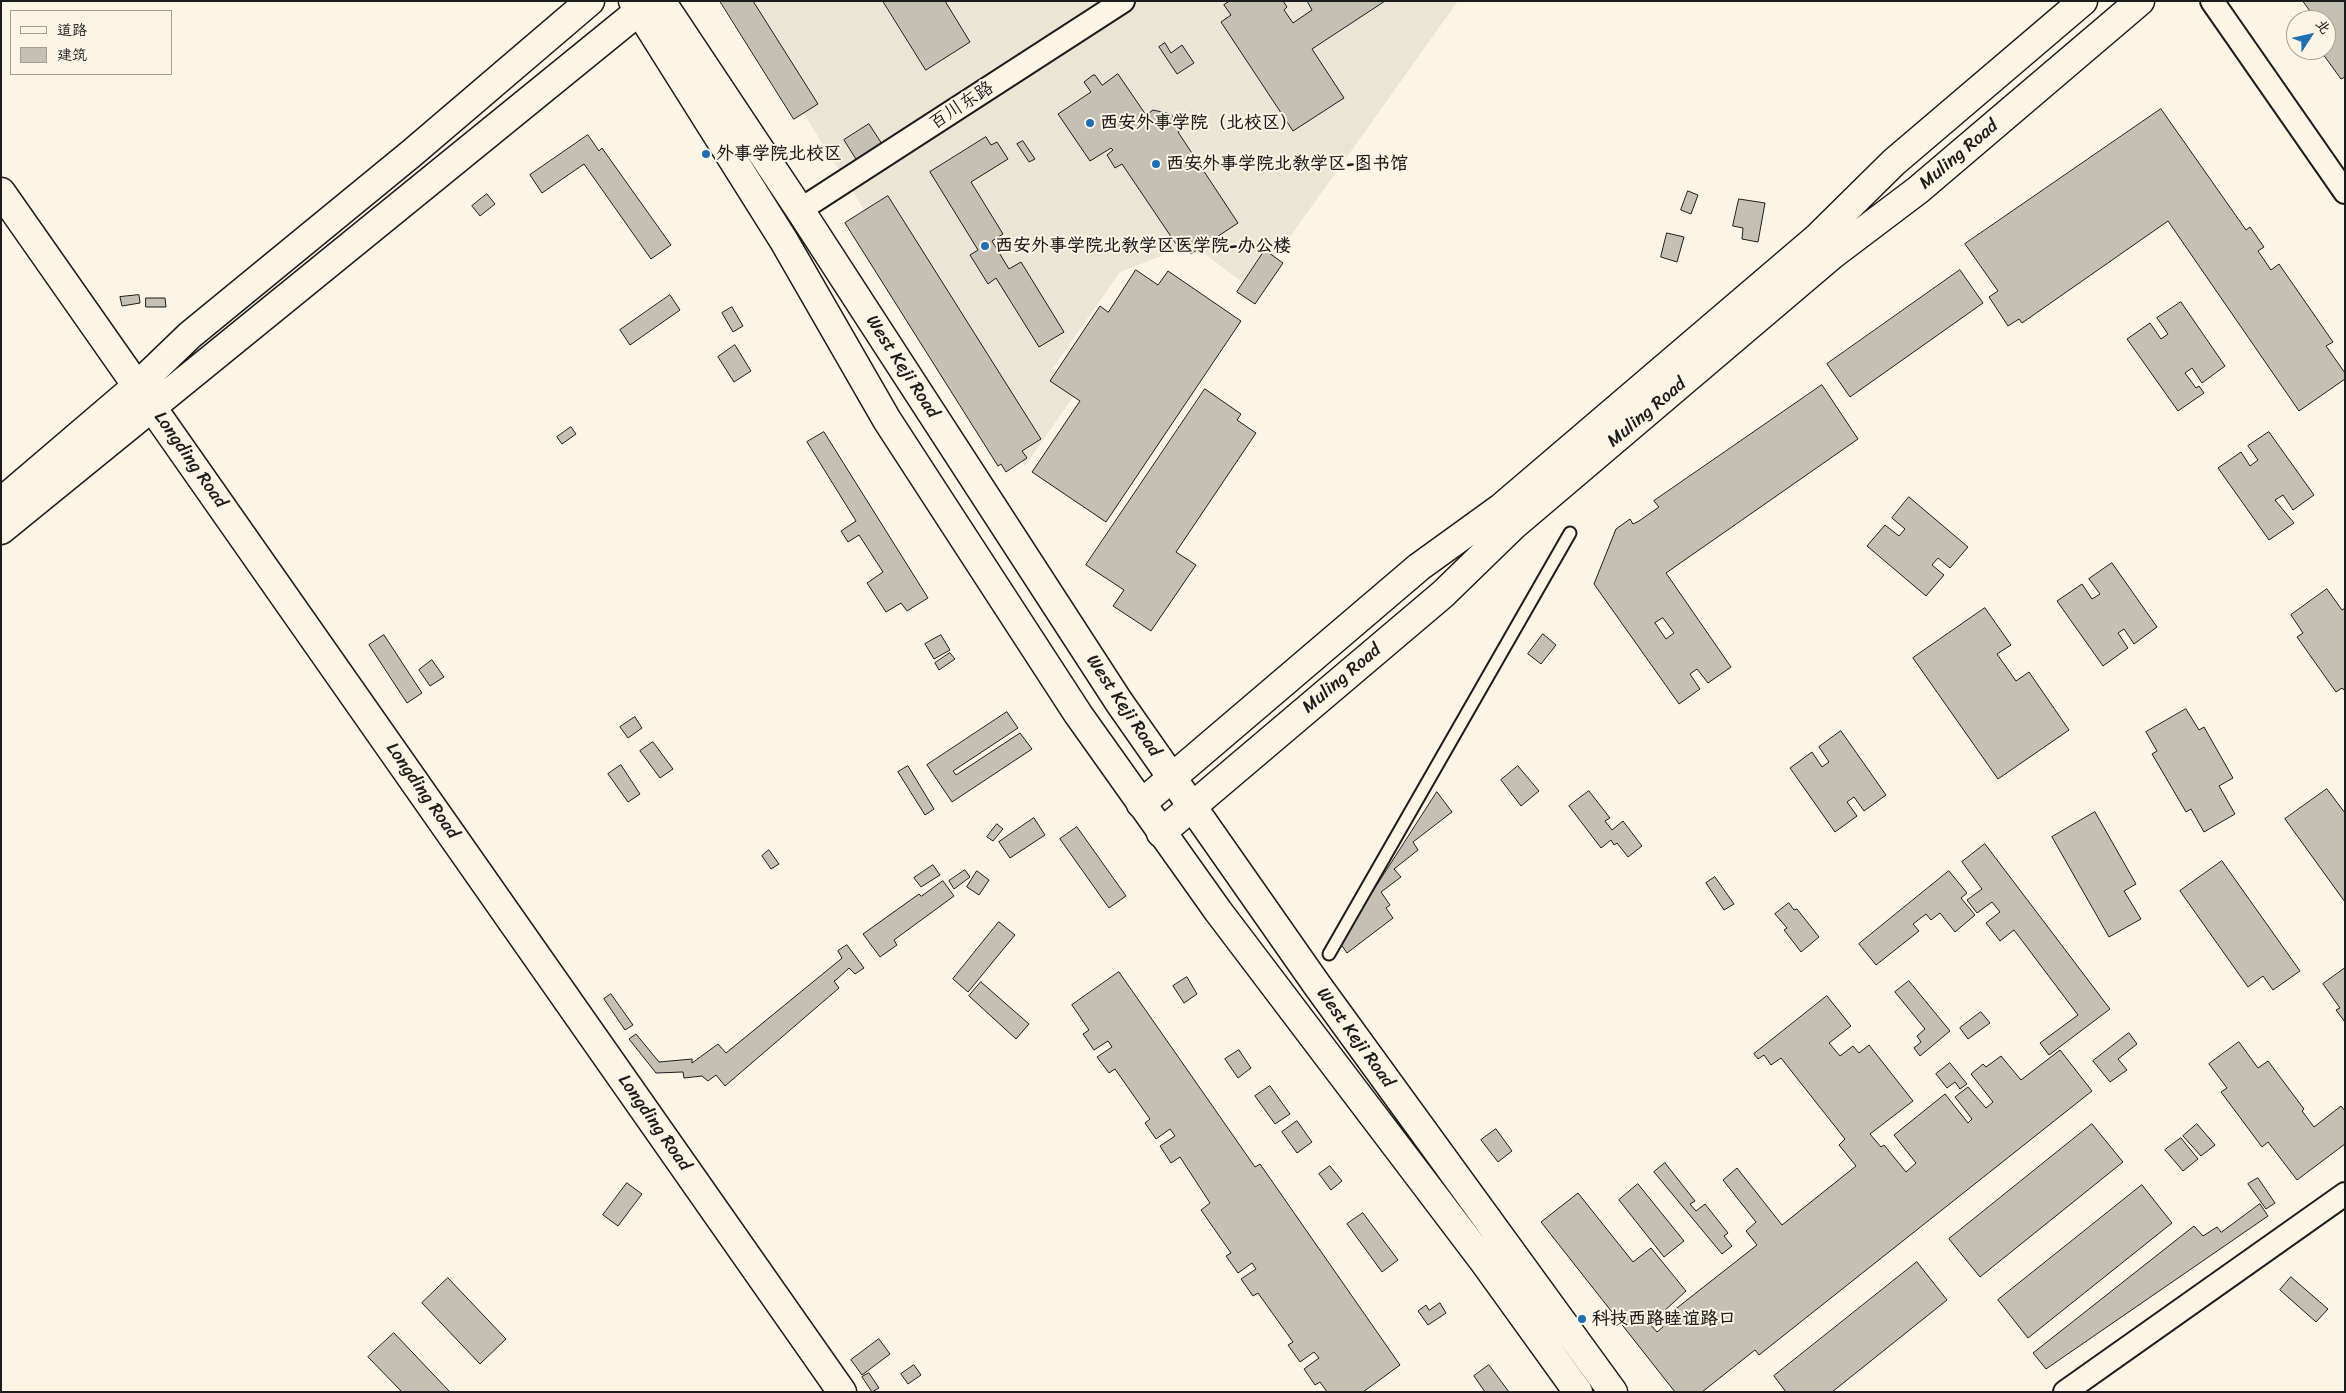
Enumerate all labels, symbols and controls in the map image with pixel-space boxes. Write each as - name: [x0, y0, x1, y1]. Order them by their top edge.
- legend: [10, 10, 172, 75]
- north arrow: [2286, 10, 2336, 60]
- text: 北: [2309, 14, 2337, 40]
- text: 道路: [57, 17, 87, 43]
- text: 建筑: [57, 42, 87, 68]
- street label: 百川东路: [926, 77, 998, 135]
- place label: 西安外事学院（北校区）: [1100, 112, 1298, 134]
- street label: Muling Road: [1915, 116, 2003, 194]
- marker: 西安外事学院（北校区）: [1084, 117, 1096, 129]
- place label: 外事学院北校区: [716, 143, 842, 165]
- marker: 外事学院北校区: [700, 148, 712, 160]
- place label: 西安外事学院北教学区-图书馆: [1166, 153, 1408, 175]
- marker: 西安外事学院北教学区-图书馆: [1150, 158, 1162, 170]
- place label: 西安外事学院北教学区医学院-办公楼: [995, 235, 1291, 257]
- marker: 西安外事学院北教学区医学院-办公楼: [979, 240, 991, 252]
- street label: West Keji Road: [861, 312, 943, 422]
- street label: Muling Road: [1603, 374, 1691, 452]
- street label: Longding Road: [149, 408, 231, 512]
- street label: Muling Road: [1298, 640, 1386, 718]
- street label: West Keji Road: [1081, 651, 1165, 761]
- street label: Longding Road: [381, 739, 463, 843]
- street label: West Keji Road: [1312, 984, 1398, 1092]
- street label: Longding Road: [613, 1071, 695, 1175]
- place label: 科技西路睦谊路口: [1592, 1308, 1736, 1330]
- marker: 科技西路睦谊路口: [1576, 1313, 1588, 1325]

